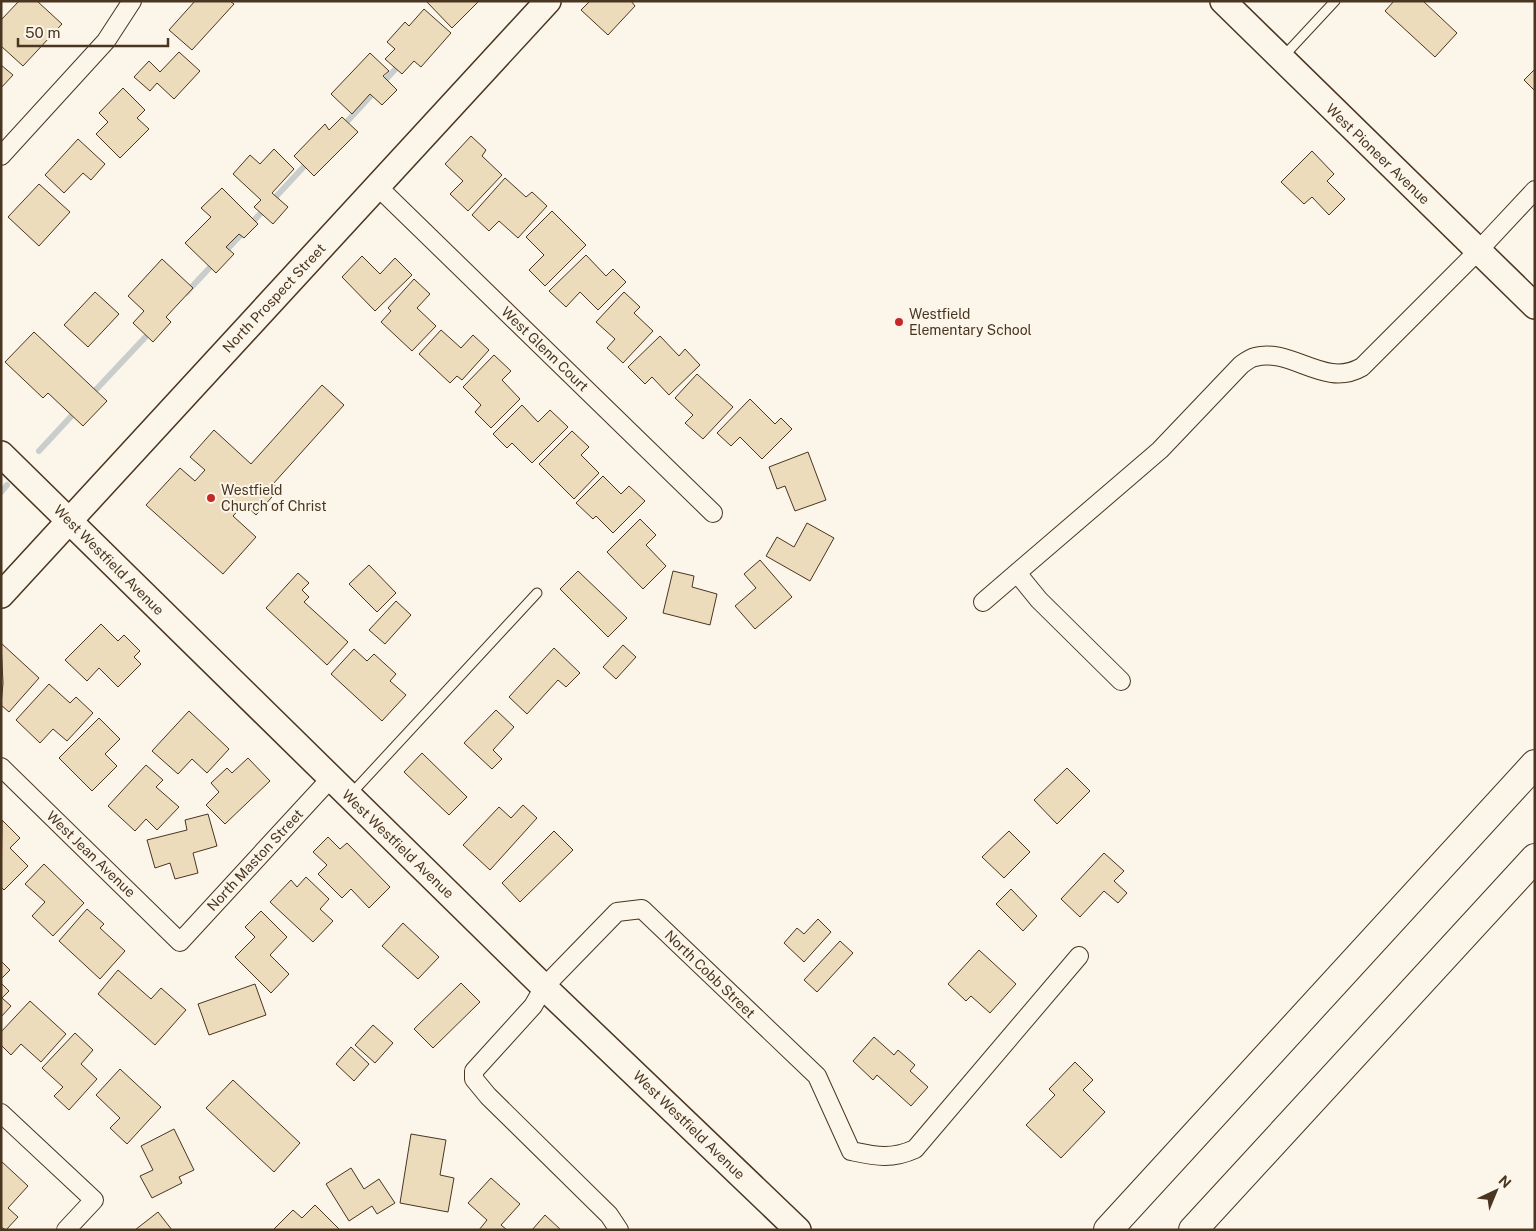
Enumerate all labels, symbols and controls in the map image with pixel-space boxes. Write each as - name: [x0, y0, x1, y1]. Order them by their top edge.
- scale bar: [18, 15, 168, 47]
- text: 50 m: [25, 24, 60, 41]
- street label: West Pioneer Avenue: [1323, 100, 1433, 208]
- street label: North Prospect Street: [219, 240, 329, 356]
- street label: West Glenn Court: [498, 303, 592, 395]
- place label: Westfield Elementary School: [909, 306, 1032, 338]
- marker: Westfield Elementary School: [893, 316, 905, 328]
- place label: Westfield Church of Christ: [221, 482, 327, 514]
- marker: Westfield Church of Christ: [205, 492, 217, 504]
- street label: West Westfield Avenue: [51, 502, 167, 618]
- street label: West Westfield Avenue: [339, 786, 457, 902]
- street label: North Maston Street: [204, 806, 306, 914]
- street label: West Jean Avenue: [43, 808, 139, 900]
- street label: North Cobb Street: [662, 927, 758, 1021]
- street label: West Westfield Avenue: [630, 1067, 748, 1183]
- north arrow: [1471, 1166, 1521, 1216]
- text: N: [1496, 1172, 1515, 1191]

